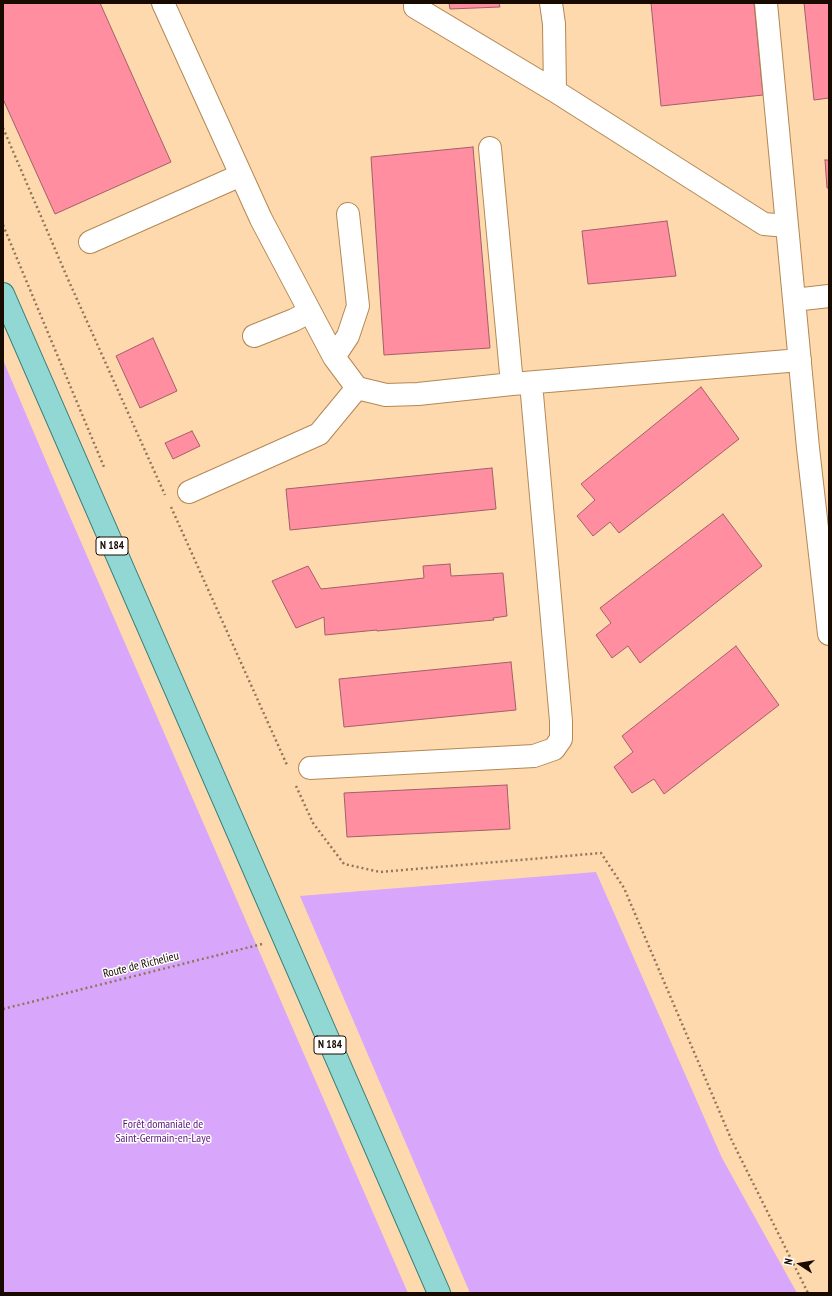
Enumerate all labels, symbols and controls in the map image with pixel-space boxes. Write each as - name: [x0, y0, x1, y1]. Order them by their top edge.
- road number: N 184: [96, 537, 128, 555]
- street label: Route de Richelieu: [102, 949, 180, 981]
- road number: N 184: [314, 1036, 346, 1054]
- park label: Forêt domaniale de Saint-Germain-en-Laye: [115, 1118, 211, 1146]
- north arrow: [780, 1244, 820, 1284]
- text: N: [781, 1257, 796, 1266]

